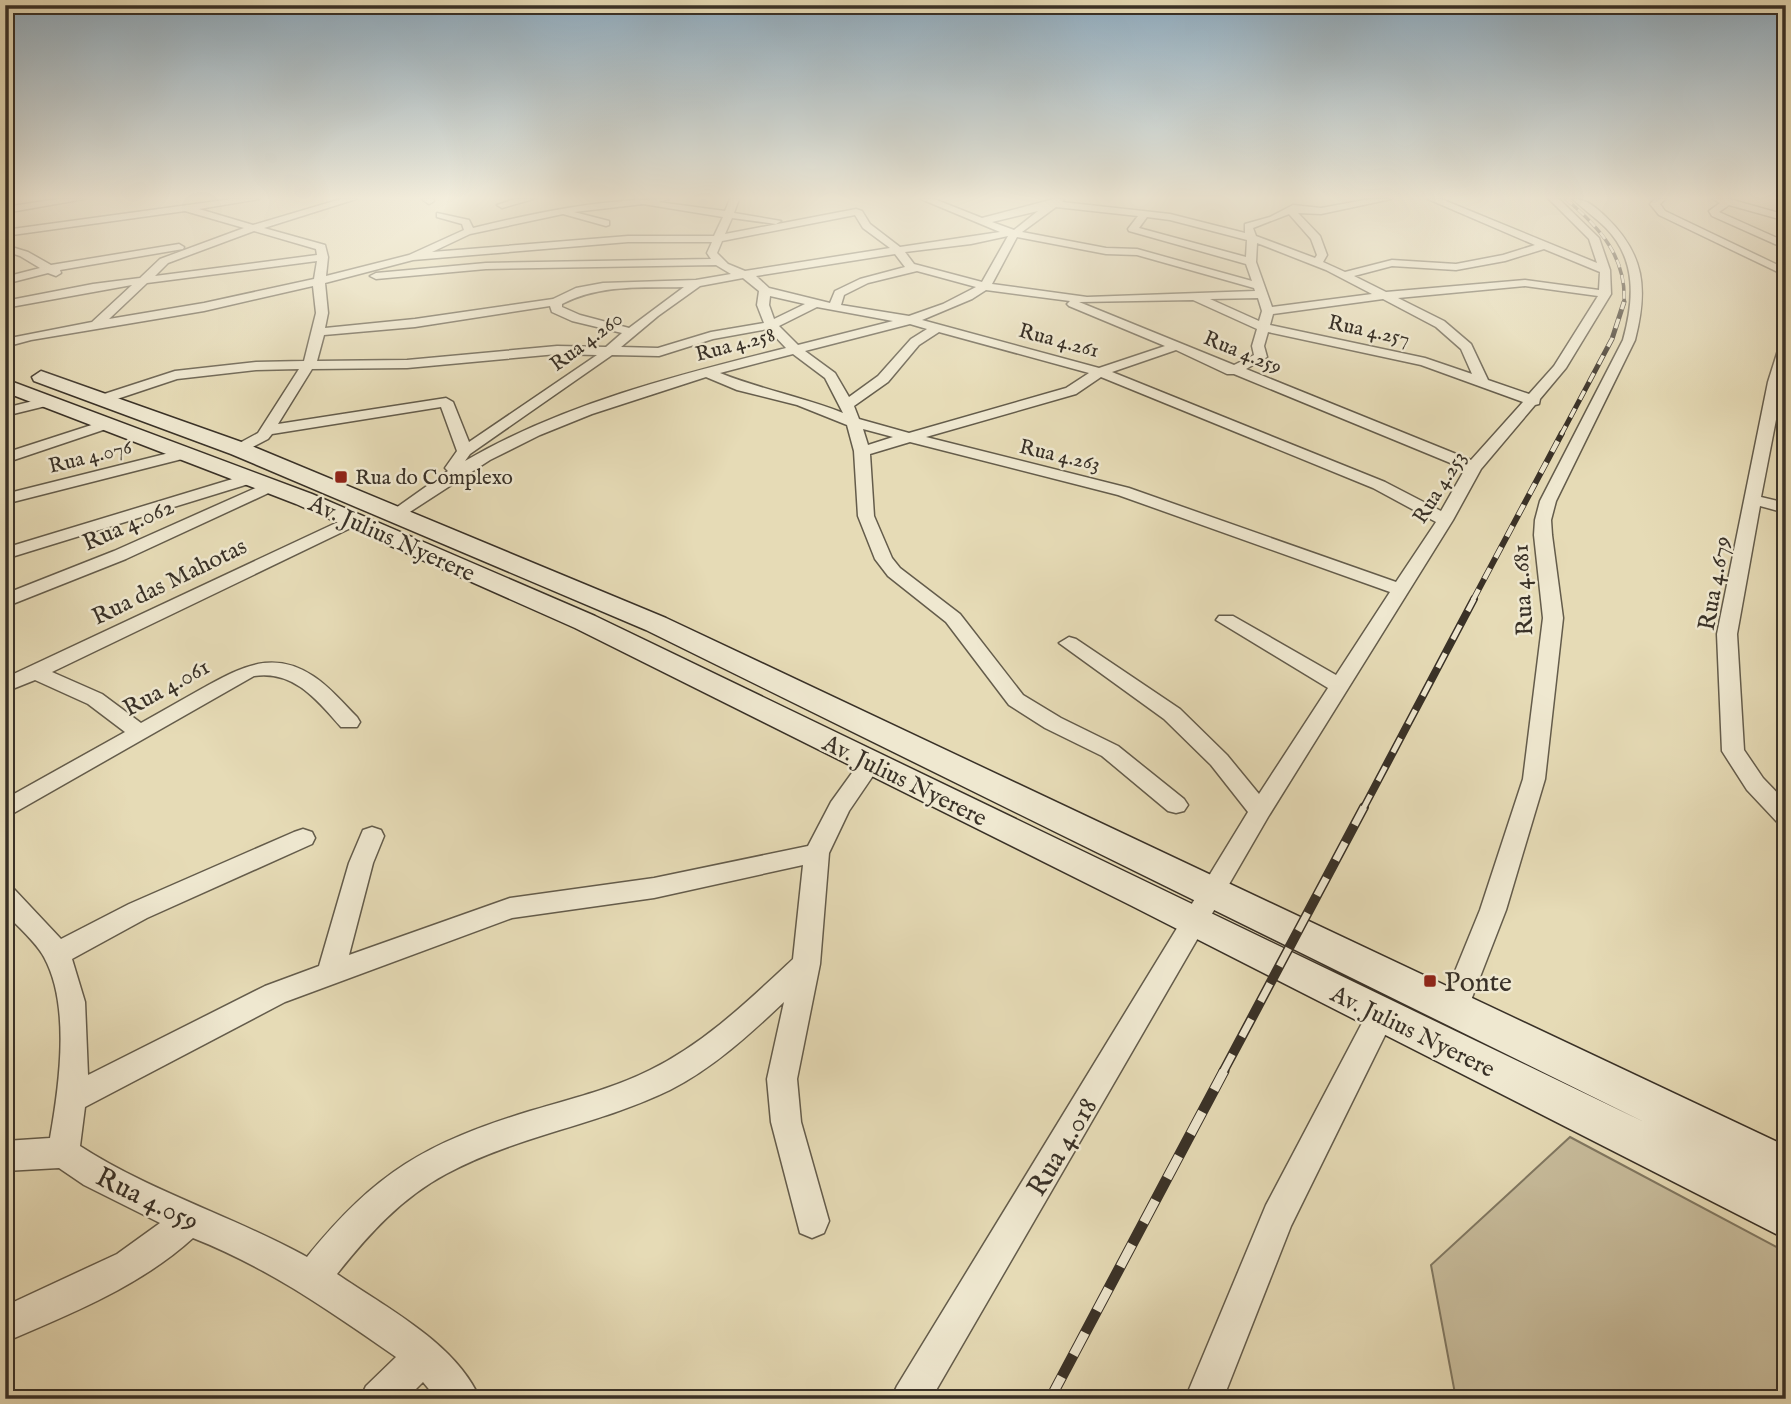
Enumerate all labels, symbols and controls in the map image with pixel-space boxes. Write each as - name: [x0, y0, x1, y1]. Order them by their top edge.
- street label: Rua 4.260: [545, 306, 629, 378]
- street label: Rua 4.257: [1325, 310, 1412, 353]
- street label: Rua 4.261: [1015, 318, 1102, 365]
- street label: Rua 4.258: [693, 322, 778, 369]
- street label: Rua 4.259: [1199, 325, 1286, 381]
- street label: Rua 4.076: [46, 434, 136, 481]
- street label: Rua 4.263: [1017, 434, 1103, 479]
- street label: Rua 4.253: [1407, 446, 1473, 529]
- place label: Rua do Complexo: [355, 465, 513, 492]
- marker: Rua do Complexo: [333, 469, 349, 485]
- street label: Av. Julius Nyerere: [302, 488, 480, 590]
- street label: Rua 4.062: [78, 492, 179, 559]
- street label: Rua das Mahotas: [87, 531, 252, 633]
- street label: Rua 4.679: [1692, 534, 1739, 633]
- street label: Rua 4.681: [1506, 543, 1541, 637]
- street label: Rua 4.061: [118, 652, 216, 725]
- street label: Av. Julius Nyerere: [816, 728, 992, 835]
- place label: Ponte: [1444, 966, 1512, 1001]
- marker: Ponte: [1422, 973, 1438, 989]
- street label: Av. Julius Nyerere: [1324, 979, 1500, 1086]
- street label: Rua 4.018: [1020, 1091, 1106, 1203]
- street label: Rua 4.059: [90, 1160, 204, 1240]

